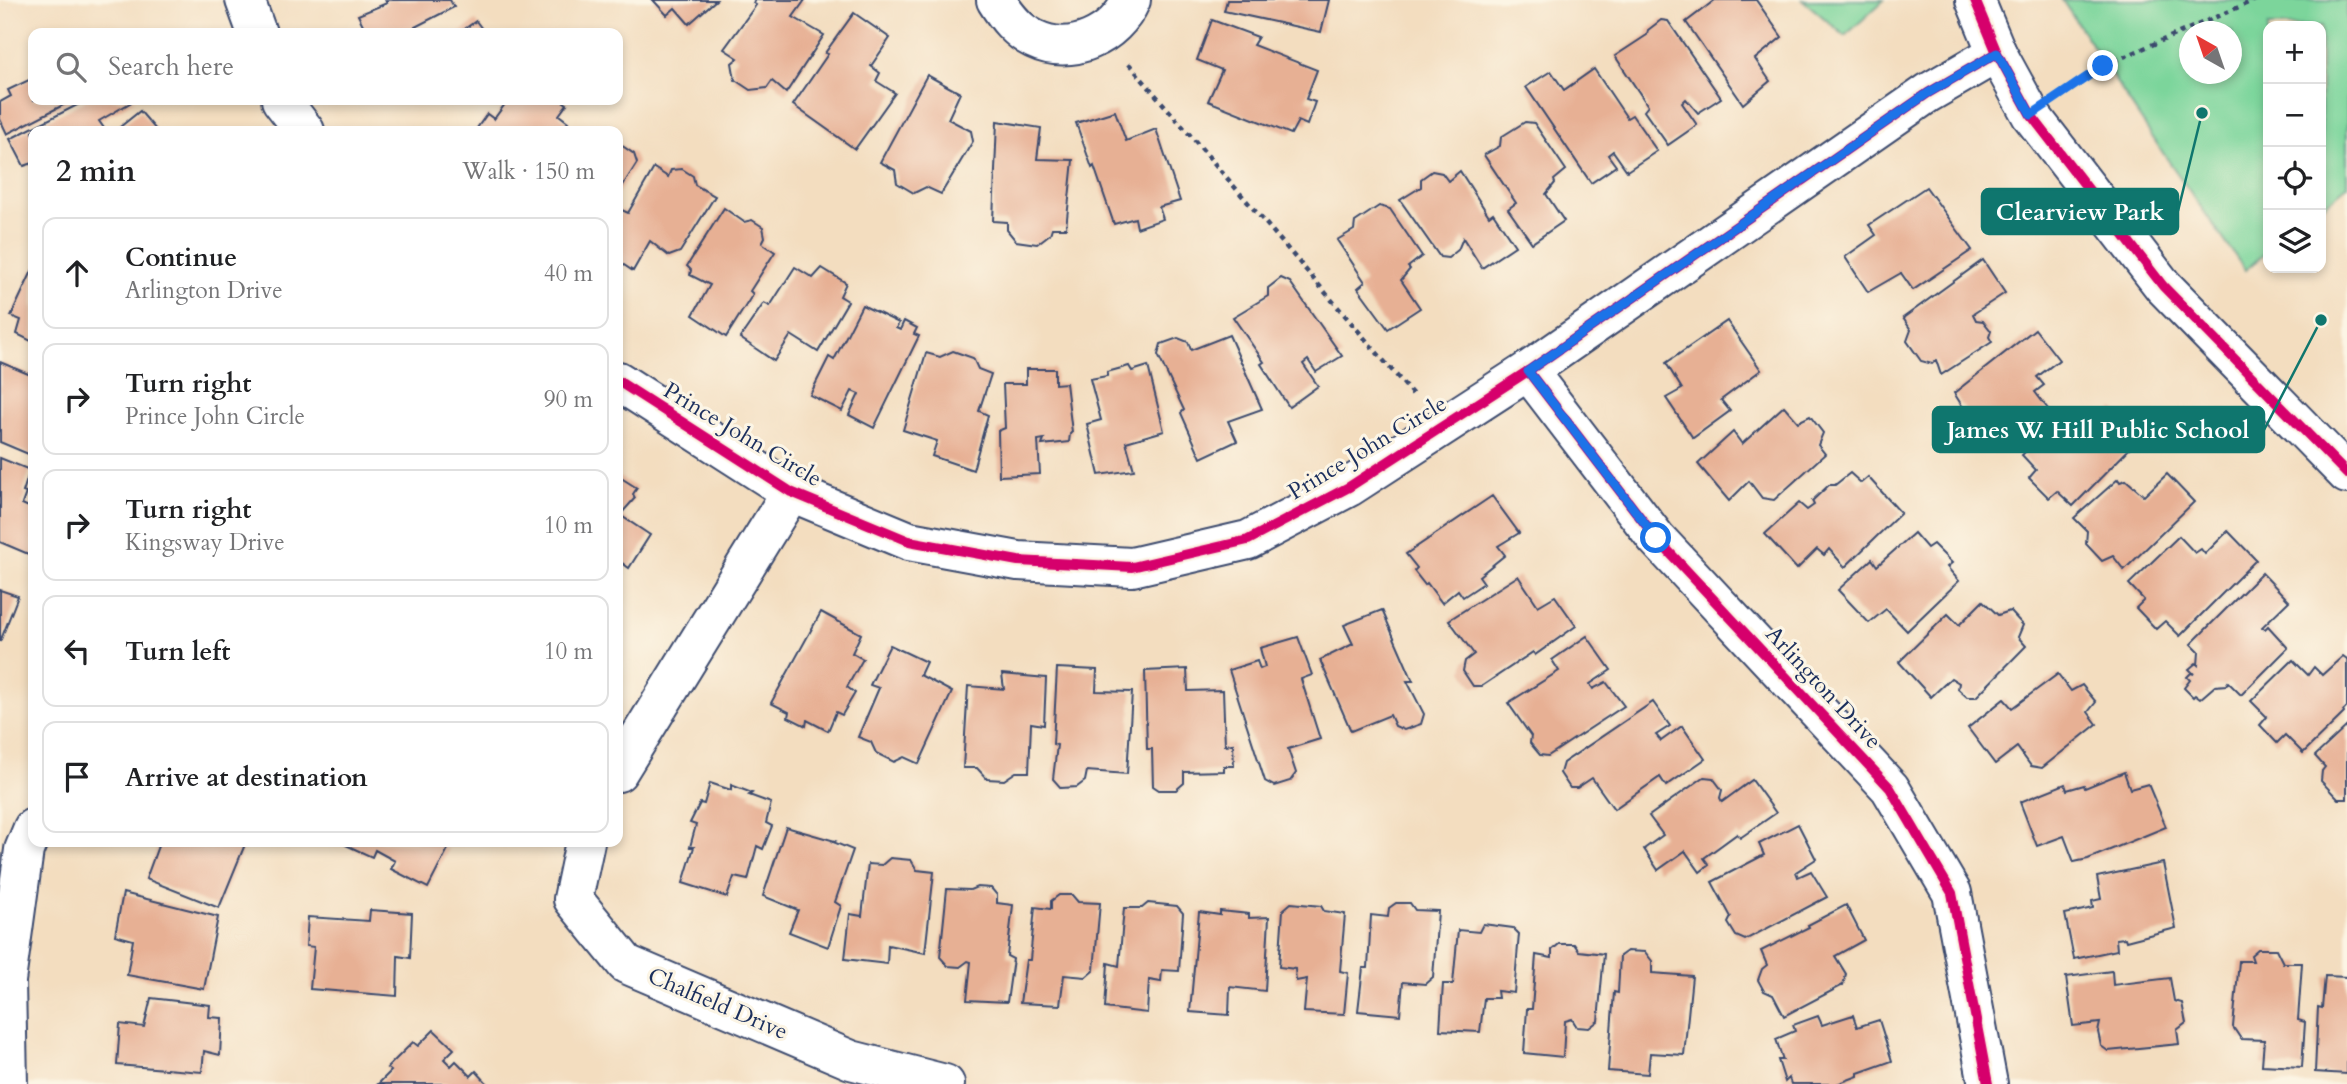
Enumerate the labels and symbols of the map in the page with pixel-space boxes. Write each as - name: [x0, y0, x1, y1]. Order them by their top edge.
- north arrow: [2179, 21, 2242, 84]
- route end: [2087, 50, 2118, 81]
- callout: Clearview Park: [1982, 189, 2178, 234]
- text: Clearview Park: [1996, 196, 2164, 229]
- street label: Prince John Circle: [658, 375, 828, 494]
- street label: Prince John Circle: [1282, 388, 1452, 507]
- callout: James W. Hill Public School: [1933, 407, 2264, 452]
- text: James W. Hill Public School: [1944, 414, 2249, 447]
- route start: [1640, 522, 1671, 553]
- street label: Arlington Drive: [1759, 619, 1889, 756]
- street label: Chalfield Drive: [643, 960, 793, 1047]

